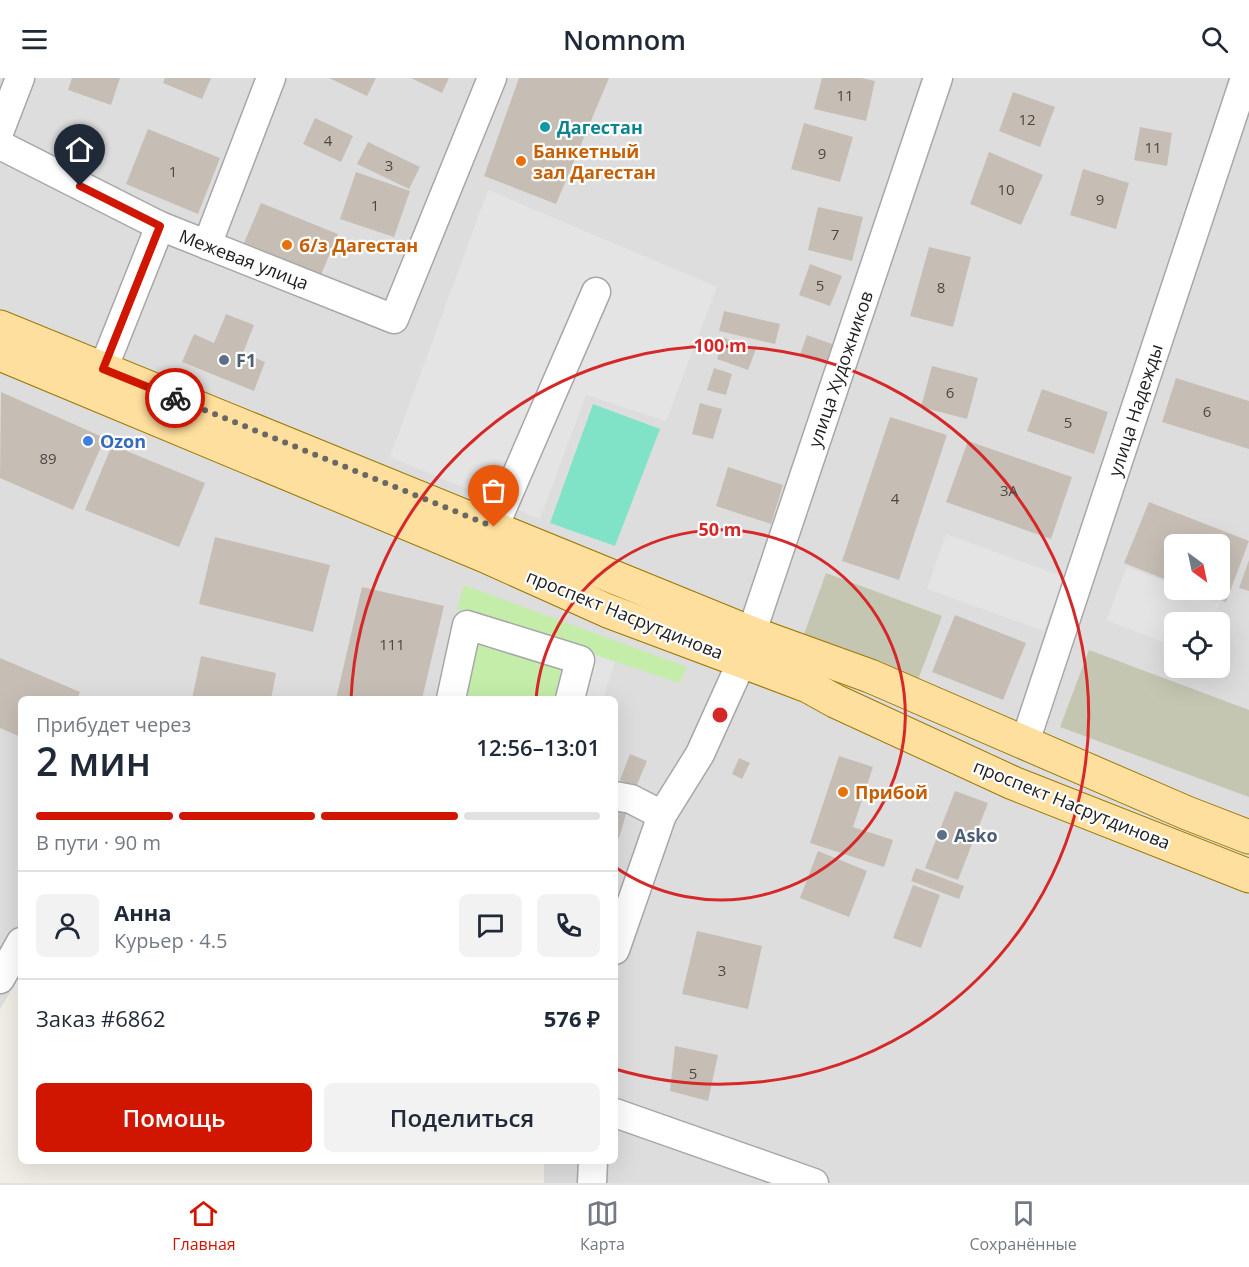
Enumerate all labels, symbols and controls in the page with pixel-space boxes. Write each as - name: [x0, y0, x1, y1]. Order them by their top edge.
- text: Nomnom: [563, 21, 686, 58]
- icon: menu: [18, 23, 51, 56]
- icon: search: [1198, 23, 1231, 56]
- house number: 11: [836, 85, 854, 105]
- house number: 12: [1018, 109, 1036, 129]
- place label: Дагестан: [557, 115, 643, 139]
- marker: Дагестан: [538, 120, 552, 134]
- pin: [54, 124, 105, 186]
- house number: 4: [324, 130, 333, 150]
- icon: home: [63, 133, 96, 166]
- house number: 11: [1144, 137, 1162, 157]
- place label: Банкетный зал Дагестан: [533, 139, 656, 184]
- house number: 9: [818, 143, 826, 163]
- marker: Банкетный зал Дагестан: [514, 154, 528, 168]
- house number: 3: [385, 155, 393, 175]
- house number: 1: [169, 161, 177, 181]
- house number: 10: [997, 179, 1015, 199]
- house number: 9: [1096, 189, 1104, 209]
- house number: 1: [371, 195, 379, 215]
- street label: Межевая улица: [176, 223, 312, 295]
- house number: 7: [831, 224, 839, 244]
- place label: б/з Дагестан: [299, 233, 418, 257]
- marker: б/з Дагестан: [280, 238, 294, 252]
- house number: 5: [816, 275, 824, 295]
- house number: 8: [937, 277, 945, 297]
- street label: улица Художников: [802, 288, 878, 450]
- text: 100 m: [693, 333, 747, 357]
- street label: улица Надежды: [1102, 341, 1168, 479]
- place label: F1: [236, 348, 256, 372]
- marker: F1: [217, 353, 231, 367]
- courier: [145, 368, 205, 428]
- icon: bike: [159, 382, 192, 415]
- house number: 6: [946, 382, 954, 402]
- house number: 6: [1203, 401, 1211, 421]
- house number: 5: [1064, 412, 1072, 432]
- place label: Ozon: [100, 429, 146, 453]
- marker: Ozon: [81, 434, 95, 448]
- house number: 89: [39, 448, 57, 468]
- pin: [468, 465, 519, 527]
- icon: bag: [477, 474, 510, 507]
- house number: 3А: [1000, 480, 1019, 500]
- house number: 4: [891, 488, 900, 508]
- text: 50 m: [699, 517, 741, 541]
- north arrow: [1164, 534, 1230, 600]
- map controls: [1164, 534, 1230, 678]
- street label: проспект Насрутдинова: [523, 564, 727, 664]
- button: locate: [1164, 612, 1230, 678]
- house number: 111: [379, 634, 405, 654]
- centre of rings: [710, 705, 730, 725]
- text: Прибудет через: [36, 711, 191, 738]
- text: 12:56–13:01: [476, 732, 600, 762]
- text: 2 мин: [36, 734, 151, 787]
- street label: проспект Насрутдинова: [970, 754, 1174, 854]
- place label: Прибой: [855, 780, 928, 804]
- marker: Прибой: [836, 785, 850, 799]
- place label: Asko: [954, 823, 998, 847]
- marker: Asko: [935, 828, 949, 842]
- text: В пути · 90 m: [36, 829, 161, 856]
- button: person: [36, 894, 99, 957]
- button: chat: [459, 894, 522, 957]
- button: phone: [537, 894, 600, 957]
- text: Анна: [114, 897, 172, 927]
- text: Курьер · 4.5: [114, 927, 228, 954]
- house number: 3: [718, 960, 726, 980]
- text: Заказ #6862: [36, 1003, 166, 1033]
- text: 576 ₽: [544, 1003, 600, 1033]
- house number: 5: [689, 1063, 697, 1083]
- button: Помощь: [36, 1083, 312, 1152]
- button: Поделиться: [324, 1083, 600, 1152]
- tab: Главная: [172, 1197, 236, 1255]
- tab: Карта: [580, 1197, 625, 1255]
- tab: Сохранённые: [969, 1197, 1077, 1255]

